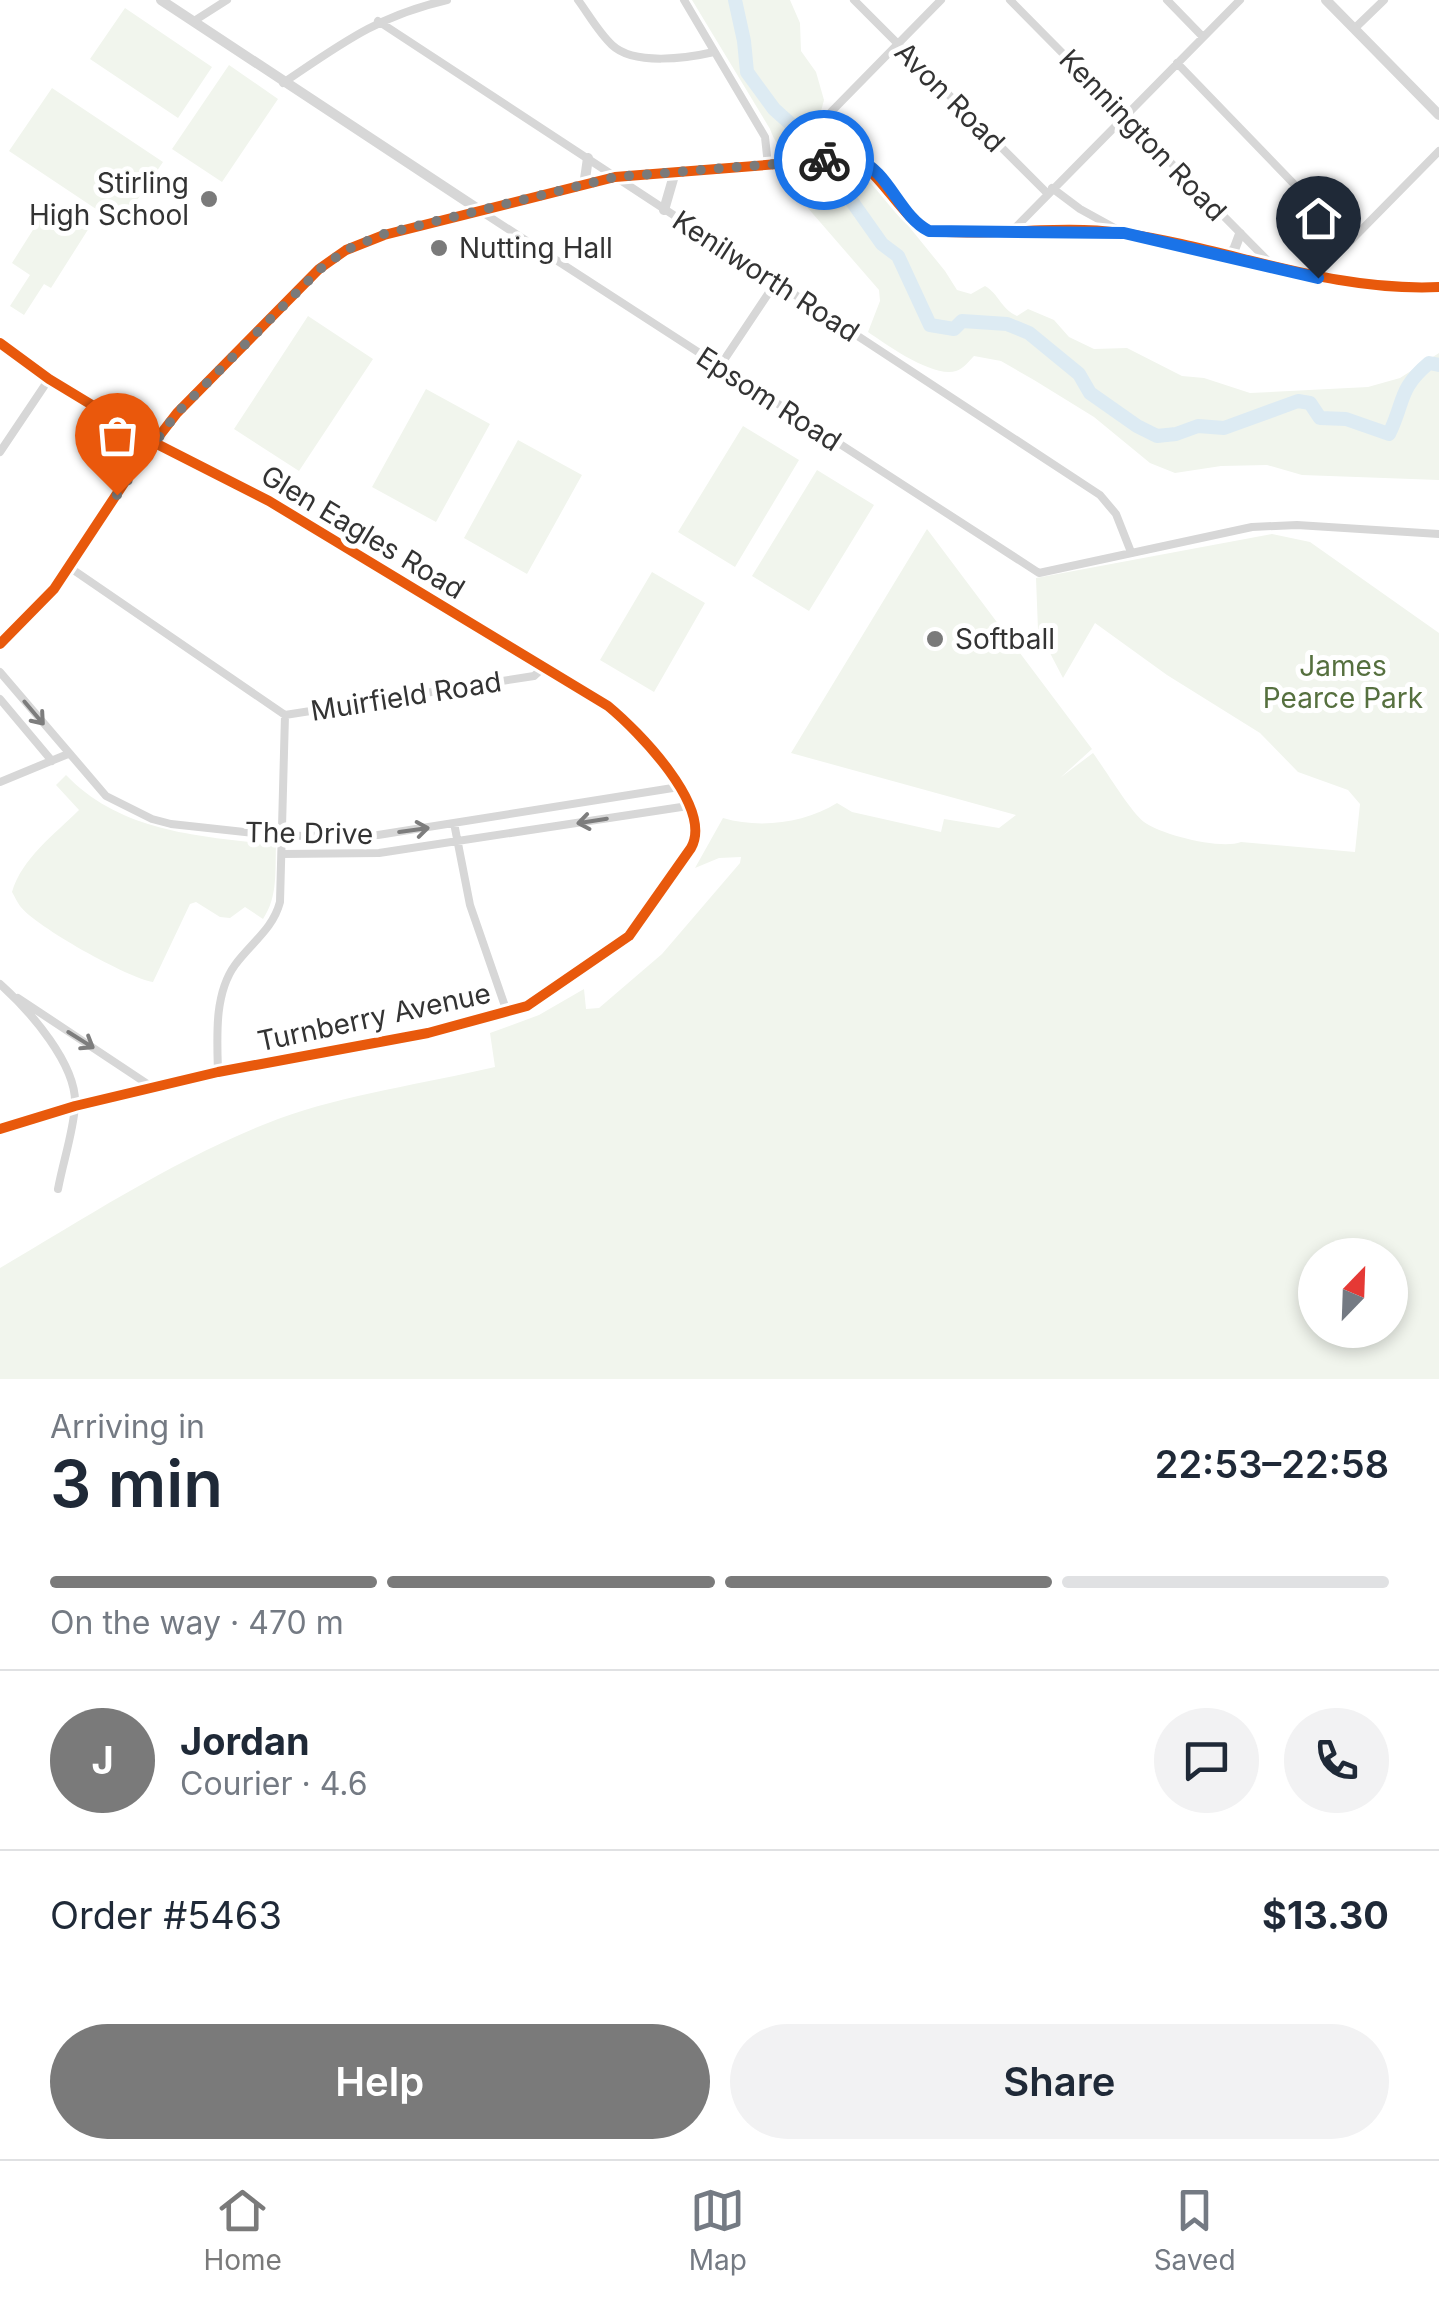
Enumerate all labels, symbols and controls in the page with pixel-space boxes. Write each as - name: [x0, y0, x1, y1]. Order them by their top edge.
- street label: Avon Road: [888, 35, 1012, 159]
- street label: Kennington Road: [1053, 42, 1233, 228]
- courier: [774, 110, 874, 210]
- icon: bike: [797, 133, 852, 188]
- place label: Stirling High School: [29, 166, 189, 232]
- pin: [1276, 176, 1361, 279]
- marker: Stirling High School: [198, 188, 220, 210]
- icon: home: [1291, 191, 1346, 246]
- street label: Kenilworth Road: [666, 203, 866, 349]
- place label: Nutting Hall: [459, 231, 613, 265]
- marker: Nutting Hall: [428, 237, 450, 259]
- street label: Epsom Road: [690, 340, 848, 458]
- pin: [75, 393, 160, 496]
- icon: bag: [90, 408, 145, 463]
- street label: Glen Eagles Road: [255, 458, 471, 606]
- place label: Softball: [955, 622, 1055, 656]
- marker: Softball: [924, 628, 946, 650]
- park label: James Pearce Park: [1263, 649, 1423, 715]
- street label: Muirfield Road: [308, 664, 504, 728]
- one-way arrow: [23, 700, 45, 726]
- one-way arrow: [576, 812, 608, 831]
- street label: The Drive: [245, 815, 373, 851]
- one-way arrow: [398, 820, 430, 838]
- street label: Turnberry Avenue: [254, 976, 494, 1058]
- one-way arrow: [66, 1030, 95, 1050]
- north arrow: [1298, 1238, 1408, 1348]
- map controls: [1298, 1238, 1408, 1348]
- text: Arriving in: [50, 1407, 205, 1446]
- text: 22:53–22:58: [1155, 1441, 1389, 1487]
- text: 3 min: [50, 1444, 223, 1523]
- text: On the way · 470 m: [50, 1603, 344, 1642]
- button: chat: [1154, 1708, 1259, 1813]
- button: phone: [1284, 1708, 1389, 1813]
- text: Jordan: [180, 1718, 310, 1764]
- text: J: [91, 1737, 114, 1783]
- text: Courier · 4.6: [180, 1764, 368, 1803]
- text: Order #5463: [50, 1892, 282, 1938]
- text: $13.30: [1262, 1892, 1389, 1938]
- button: Help: [50, 2024, 710, 2139]
- button: Share: [730, 2024, 1389, 2139]
- tab: Home: [203, 2183, 282, 2277]
- tab: Map: [689, 2183, 747, 2277]
- tab: Saved: [1154, 2183, 1236, 2277]

